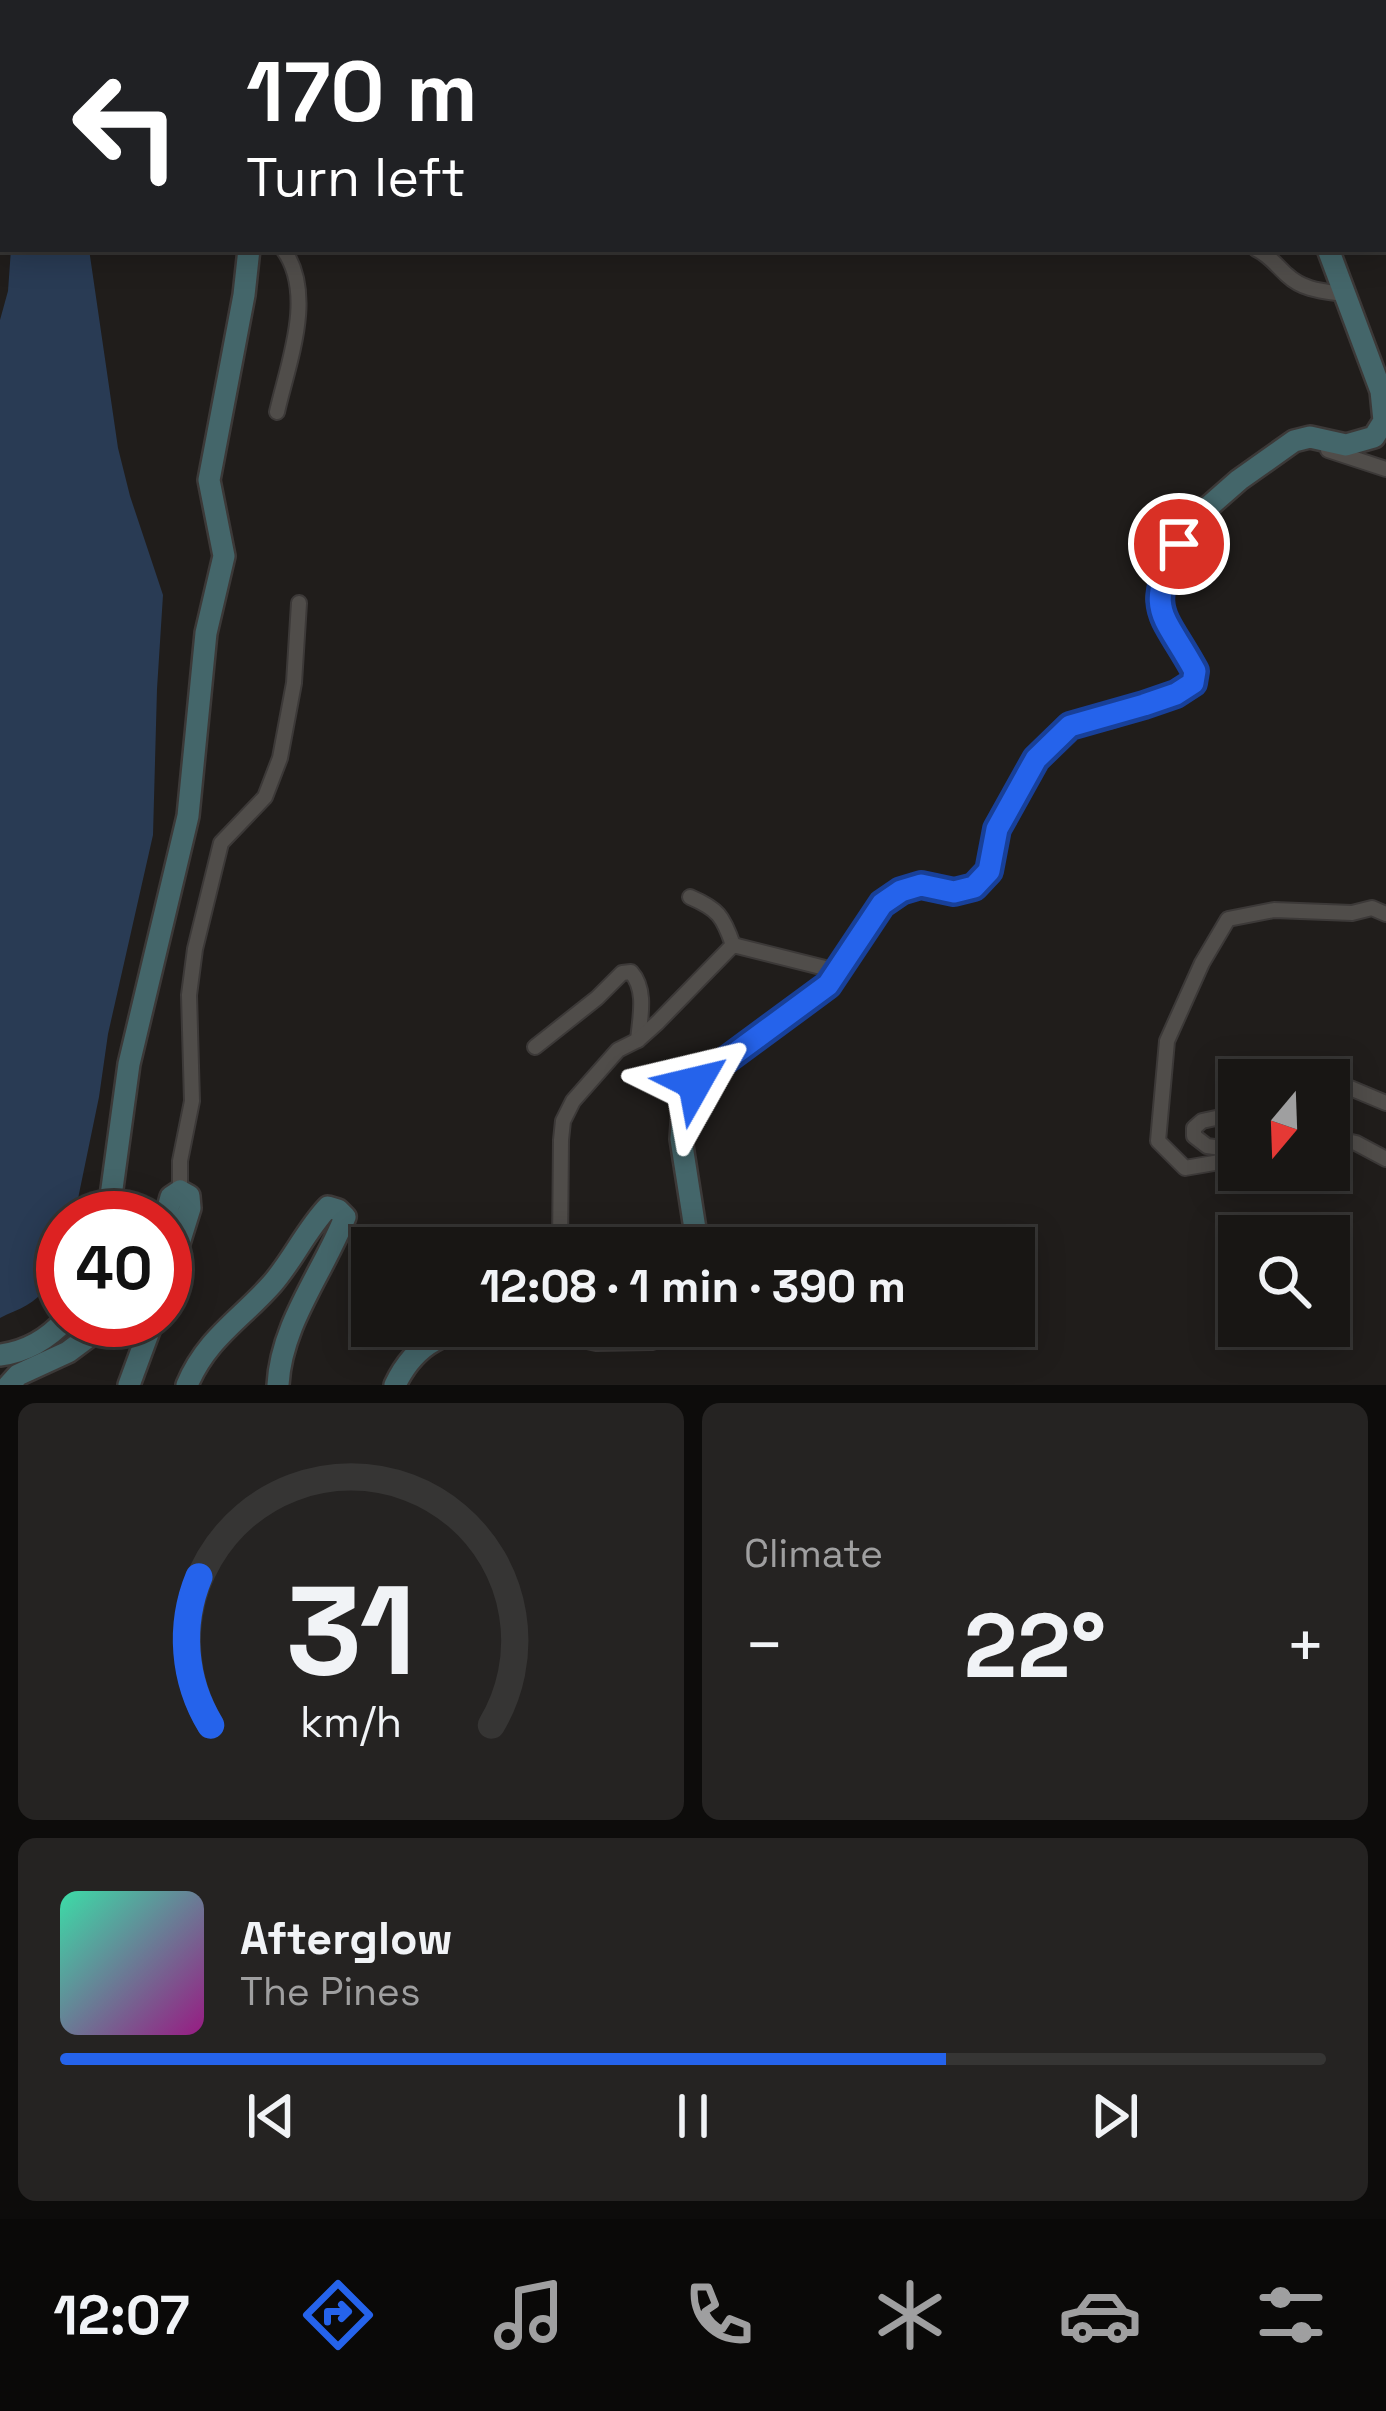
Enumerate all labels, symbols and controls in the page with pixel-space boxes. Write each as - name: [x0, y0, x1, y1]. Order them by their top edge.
- text: 170 m: [246, 38, 478, 146]
- icon: left: [48, 48, 204, 204]
- text: Turn left: [246, 143, 466, 212]
- pin: [1128, 493, 1230, 595]
- icon: arrive: [1146, 511, 1212, 577]
- position arrow: [632, 1020, 758, 1146]
- north arrow: [1218, 1059, 1350, 1191]
- map controls: [1218, 1059, 1350, 1347]
- speed limit sign: 40: [36, 1191, 192, 1347]
- button: search: [1218, 1215, 1350, 1347]
- text: 12:08 · 1 min · 390 m: [480, 1258, 906, 1315]
- text: Climate: [744, 1529, 883, 1578]
- text: 31: [286, 1551, 416, 1710]
- text: 22°: [964, 1588, 1106, 1703]
- text: −: [744, 1603, 785, 1687]
- text: +: [1285, 1603, 1326, 1687]
- text: km/h: [300, 1694, 402, 1749]
- text: Afterglow: [240, 1910, 453, 1967]
- text: The Pines: [240, 1967, 421, 2016]
- icon: previous: [238, 2083, 304, 2149]
- icon: pause: [660, 2083, 726, 2149]
- icon: next: [1082, 2083, 1148, 2149]
- icon: directions: [296, 2273, 380, 2357]
- icon: music: [487, 2273, 571, 2357]
- icon: phone: [677, 2273, 761, 2357]
- icon: climate: [868, 2273, 952, 2357]
- icon: car: [1058, 2273, 1142, 2357]
- icon: filters: [1249, 2273, 1333, 2357]
- text: 12:07: [53, 2281, 190, 2350]

